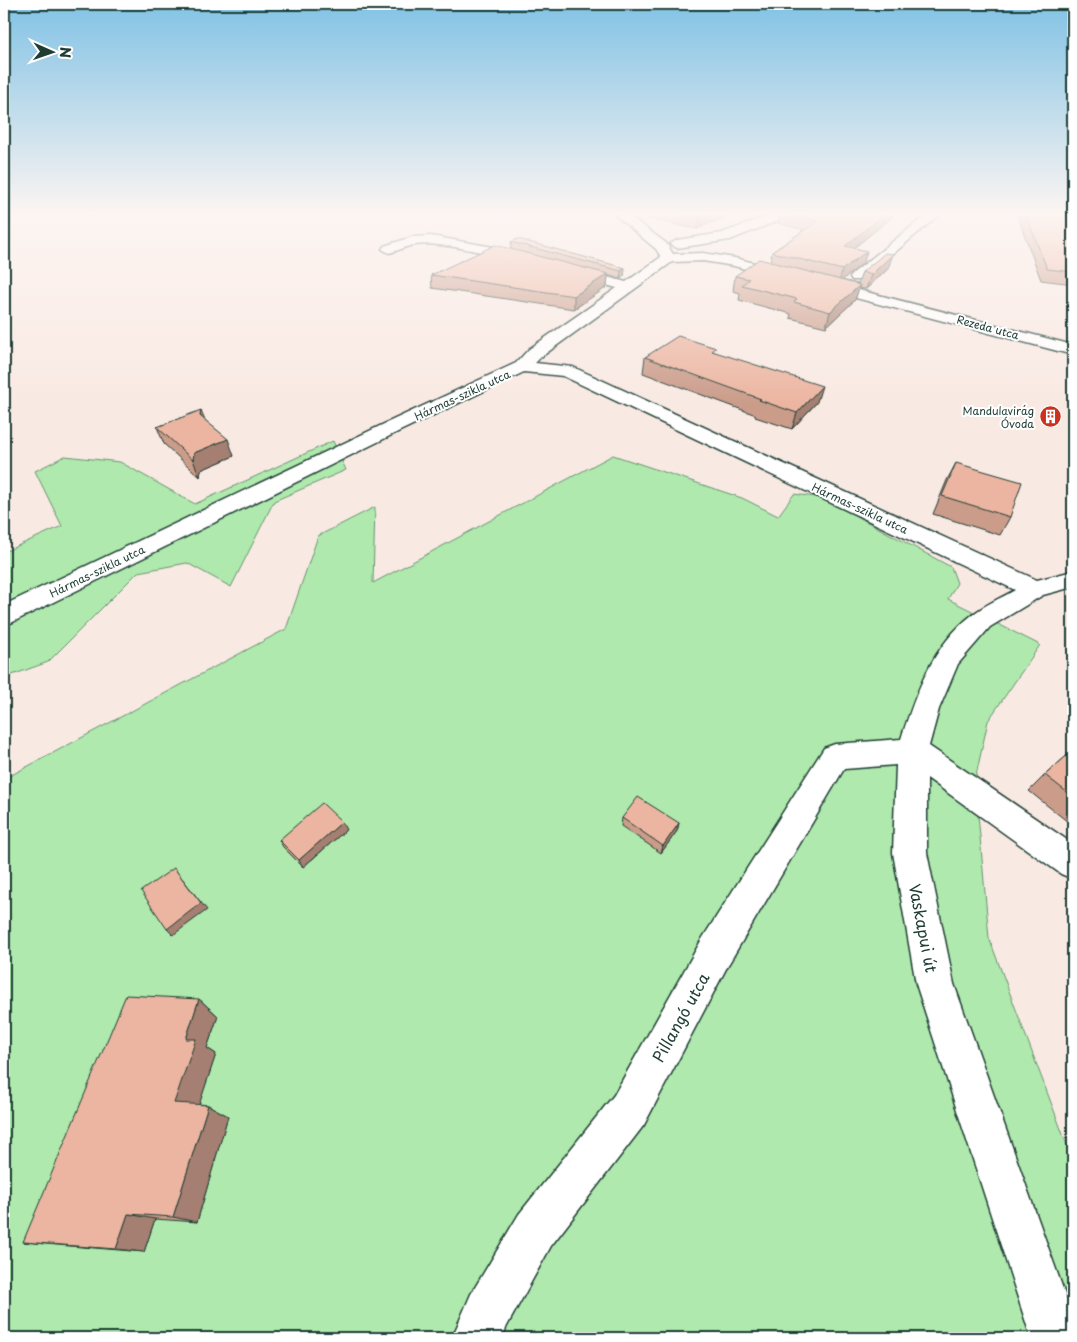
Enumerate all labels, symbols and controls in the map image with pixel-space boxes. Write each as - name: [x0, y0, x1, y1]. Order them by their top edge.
- north arrow: [28, 28, 78, 78]
- text: N: [55, 47, 76, 58]
- street label: Rezeda utca: [955, 311, 1021, 344]
- street label: Hármas-szikla utca: [411, 365, 513, 425]
- place label: Mandulavirág Óvoda: [962, 402, 1034, 432]
- building icon: Mandulavirág Óvoda: [1038, 404, 1062, 428]
- street label: Hármas-szikla utca: [809, 478, 911, 538]
- street label: Hármas-szikla utca: [46, 540, 148, 602]
- street label: Vaskapui út: [904, 882, 944, 975]
- street label: Pillangó utca: [646, 968, 715, 1066]

